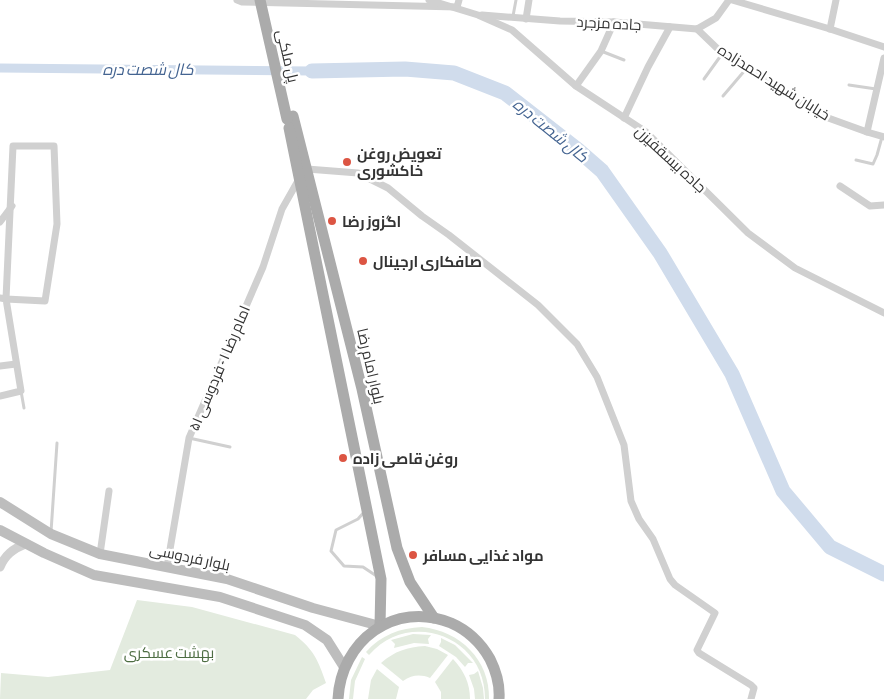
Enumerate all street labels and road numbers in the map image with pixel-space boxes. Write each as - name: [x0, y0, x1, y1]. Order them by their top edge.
- street label: جاده مزجرد: [576, 13, 642, 34]
- street label: پل ملکی: [272, 28, 302, 85]
- street label: خیابان شهید احمدزاده: [714, 41, 833, 125]
- street label: جاده بیسقفیزن: [631, 122, 710, 197]
- street label: امام رضا ۱ - فردوسی ۵۱: [185, 303, 255, 434]
- street label: بلوار امام رضا: [352, 326, 388, 406]
- street label: بلوار فردوسی: [148, 540, 232, 576]

